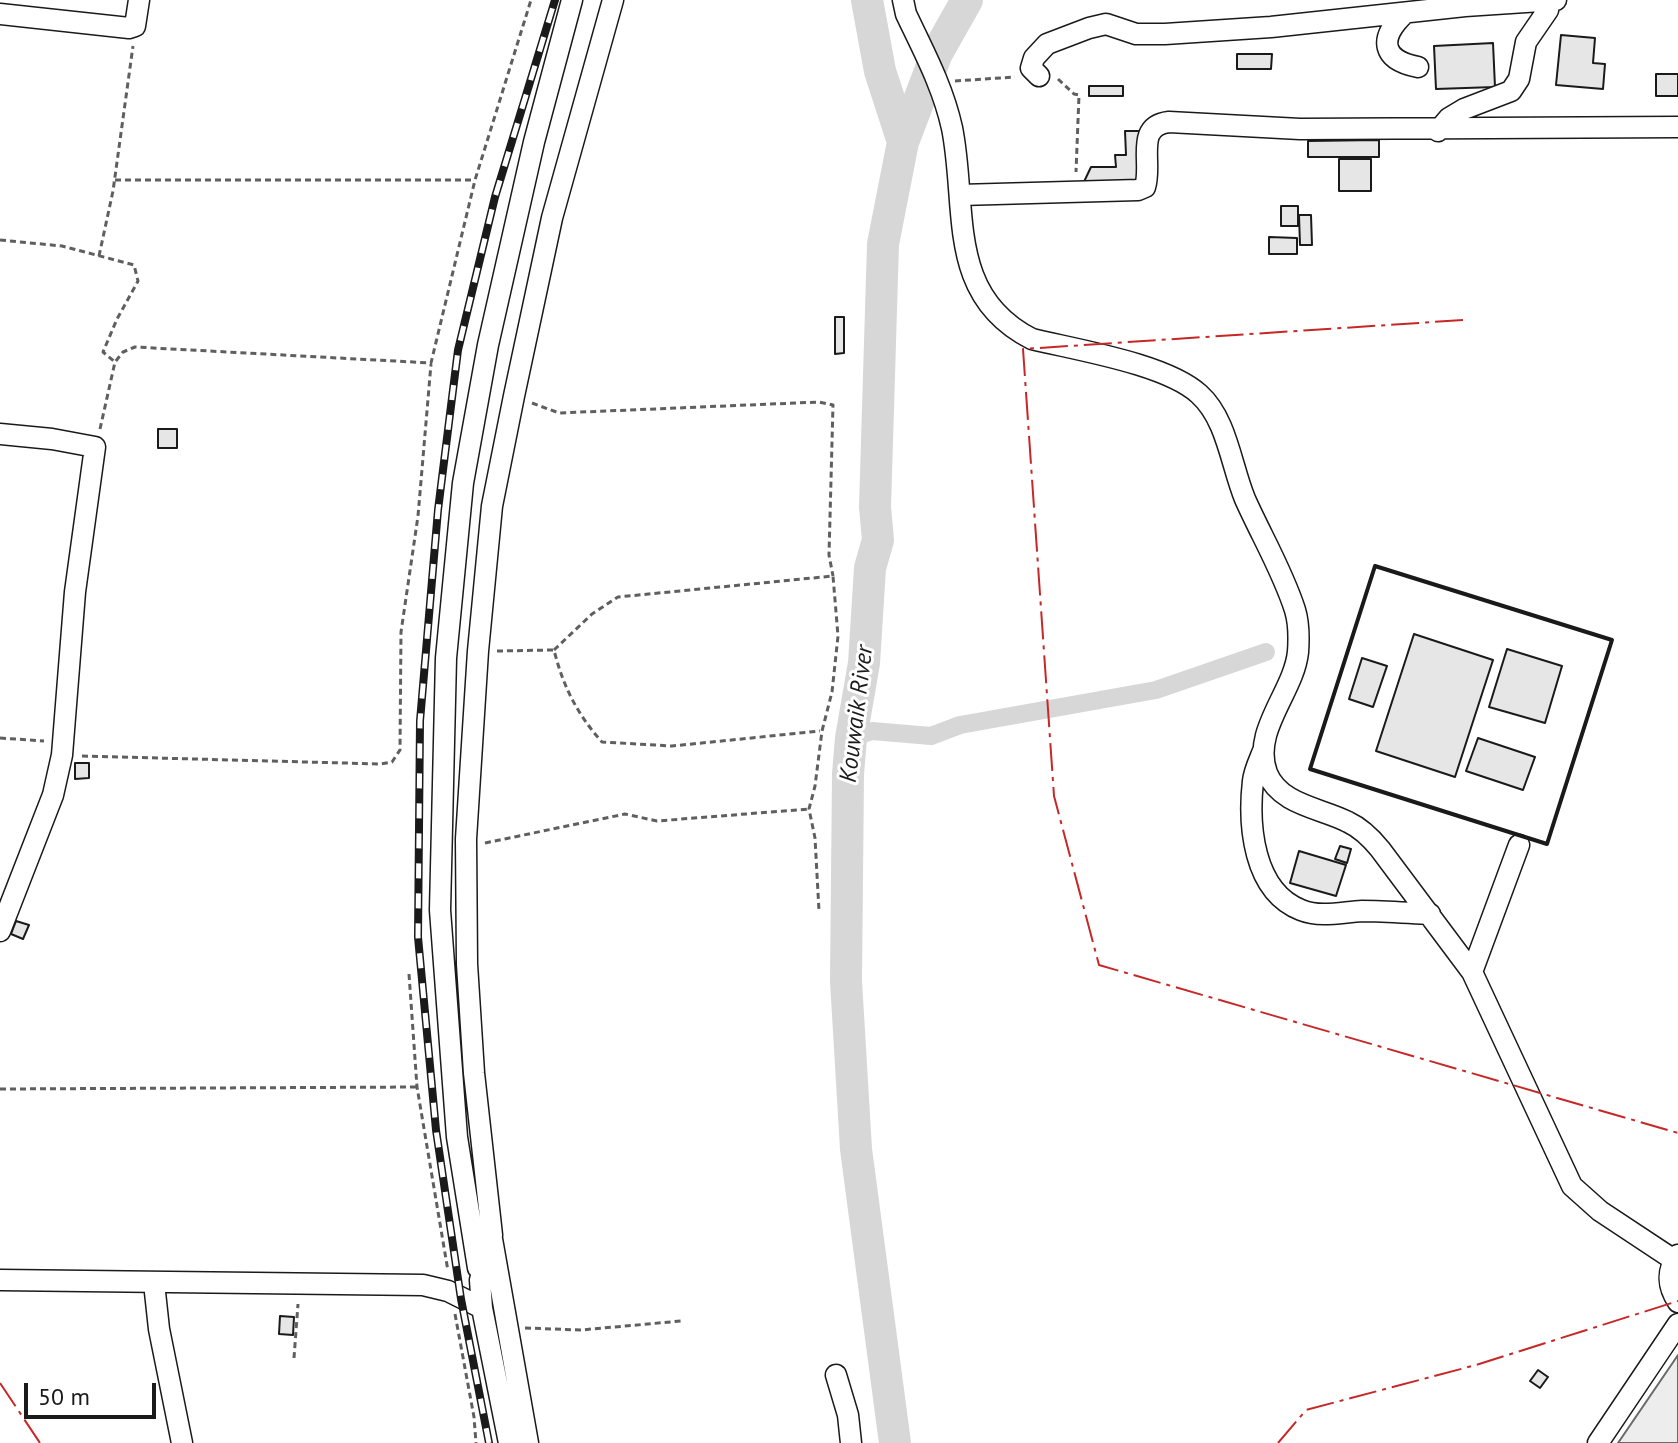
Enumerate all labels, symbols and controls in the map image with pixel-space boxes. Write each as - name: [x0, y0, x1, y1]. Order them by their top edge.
- water label: Kouwaik River: [834, 644, 880, 784]
- scale bar: [28, 1367, 160, 1417]
- text: 50 m: [38, 1381, 90, 1412]

